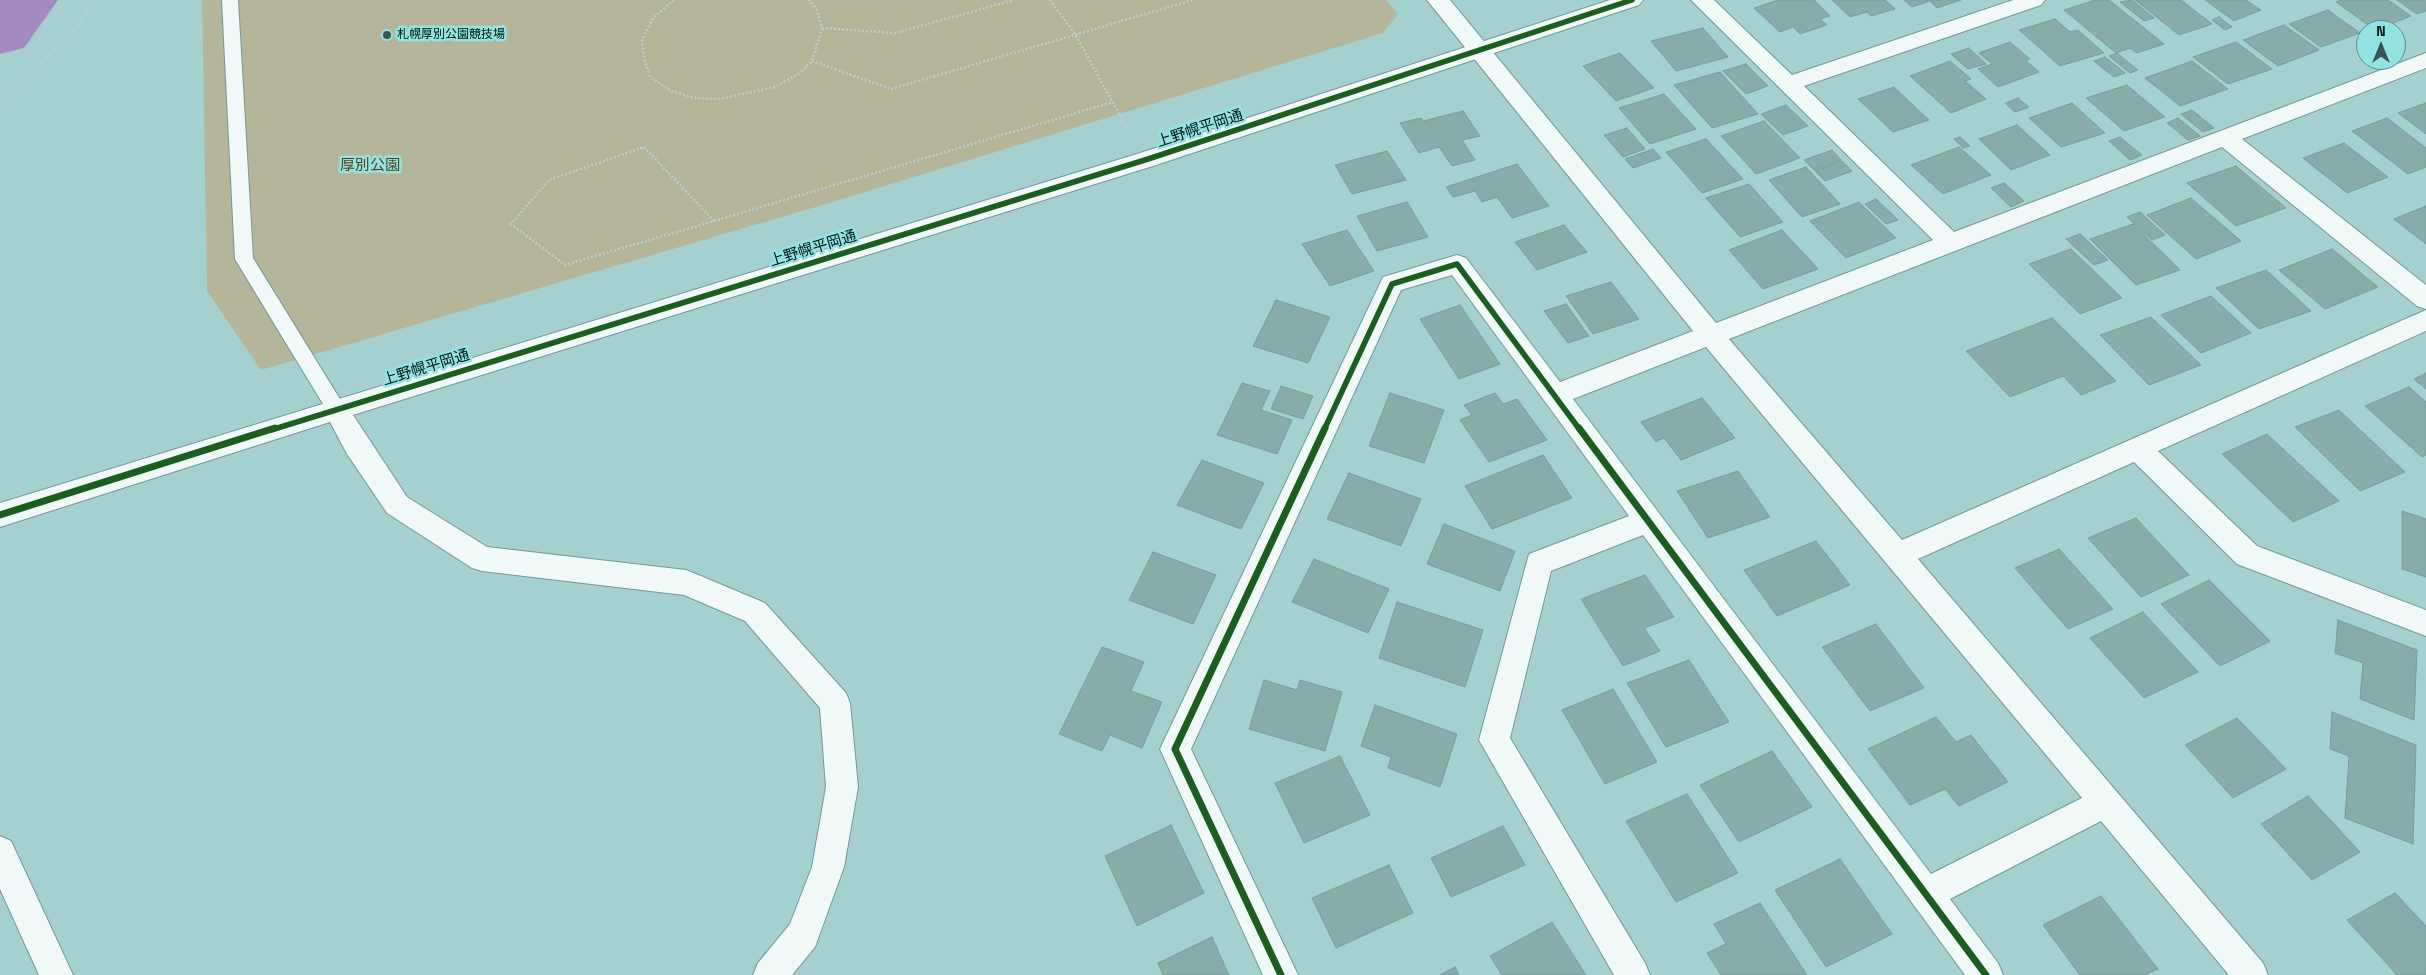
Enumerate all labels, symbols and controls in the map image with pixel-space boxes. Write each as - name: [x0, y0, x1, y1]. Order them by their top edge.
- north arrow: [2356, 20, 2406, 70]
- text: N: [2376, 22, 2386, 40]
- place label: 札幌厚別公園競技場: [397, 28, 505, 42]
- marker: 札幌厚別公園競技場: [381, 29, 393, 41]
- street label: 上野幌平岡通: [1154, 107, 1246, 151]
- park label: 厚別公園: [340, 157, 400, 175]
- street label: 上野幌平岡通: [767, 227, 859, 271]
- street label: 上野幌平岡通: [380, 346, 472, 390]

